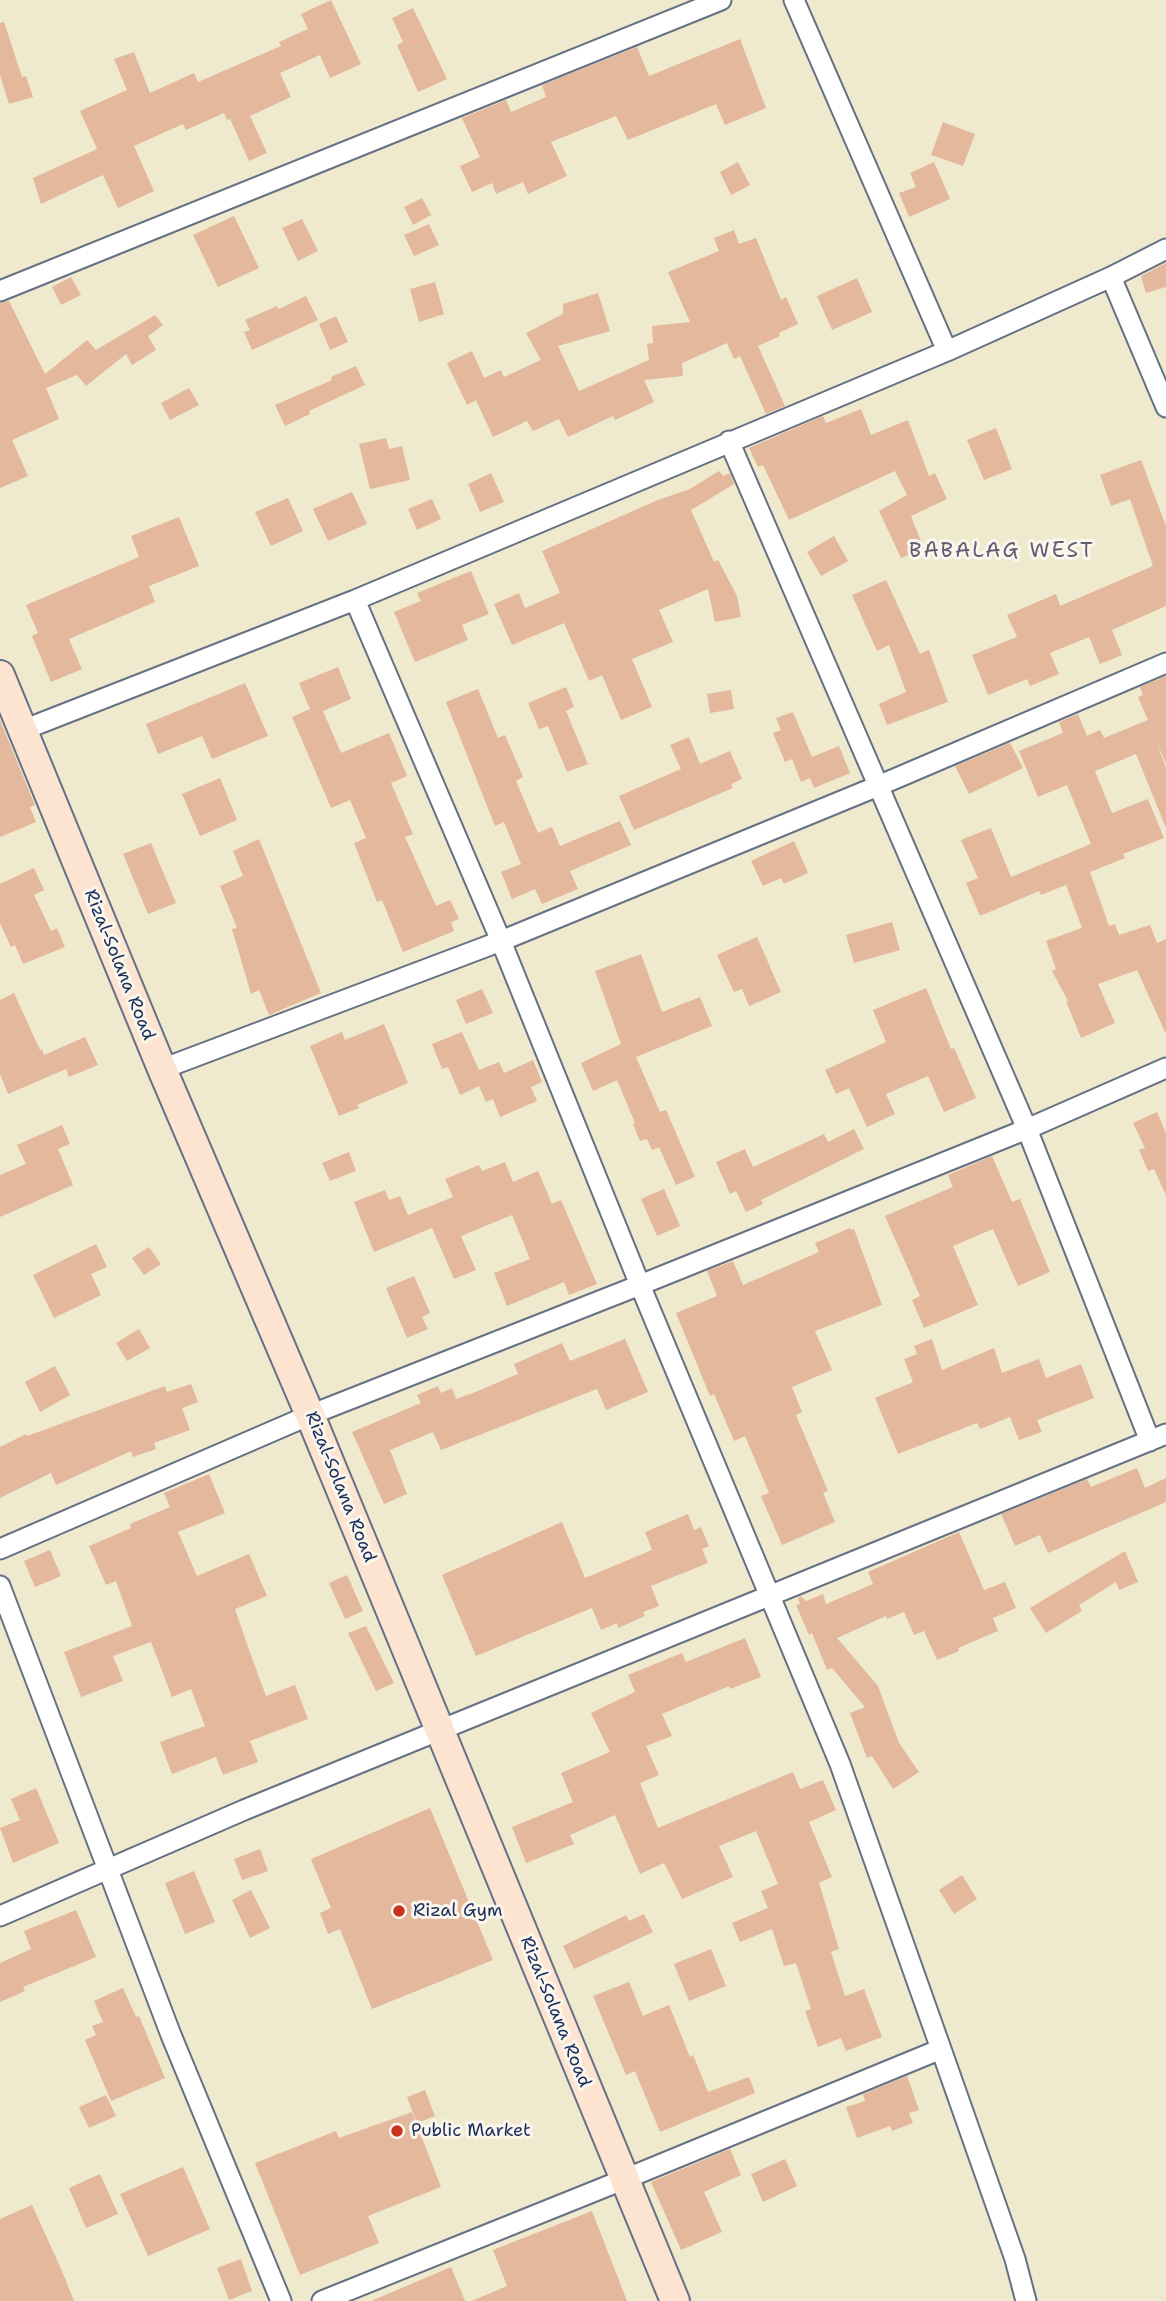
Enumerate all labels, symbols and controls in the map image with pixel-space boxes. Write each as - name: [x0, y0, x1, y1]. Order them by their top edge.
- district label: BABALAG WEST: [911, 539, 1093, 565]
- street label: Rizal-Solana Road: [79, 886, 159, 1044]
- street label: Rizal-Solana Road: [300, 1408, 380, 1566]
- place label: Rizal Gym: [413, 1900, 502, 1922]
- marker: Rizal Gym: [391, 1903, 407, 1919]
- street label: Rizal-Solana Road: [515, 1933, 595, 2091]
- place label: Public Market: [411, 2120, 531, 2142]
- marker: Public Market: [389, 2123, 405, 2139]

